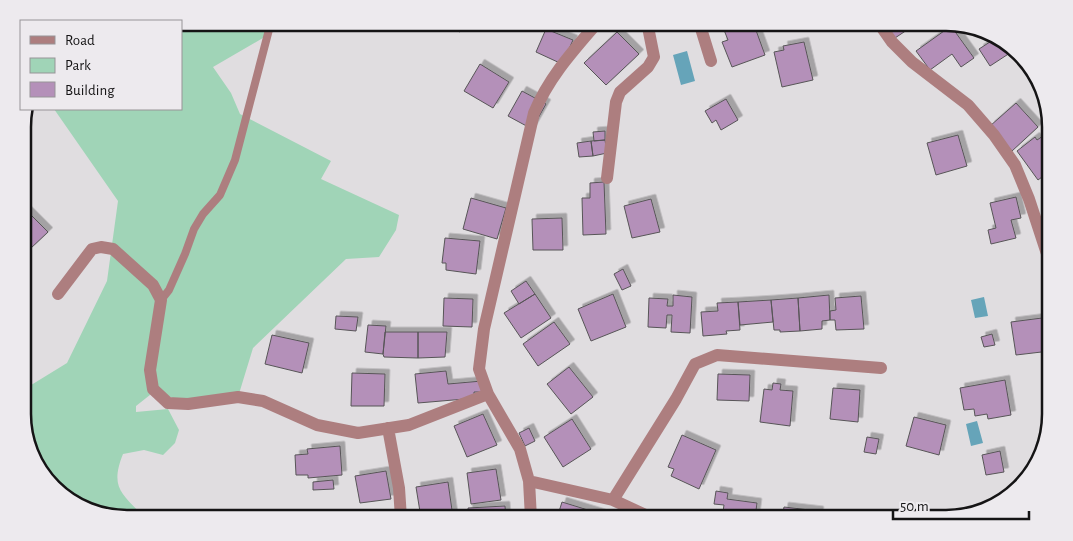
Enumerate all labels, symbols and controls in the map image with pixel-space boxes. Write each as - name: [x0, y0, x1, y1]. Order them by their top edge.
- legend: [20, 20, 182, 110]
- text: Road: [65, 33, 95, 48]
- text: Park: [65, 58, 91, 73]
- text: Building: [65, 83, 115, 98]
- scale bar: [893, 488, 1029, 520]
- text: 50 m: [900, 499, 929, 514]

